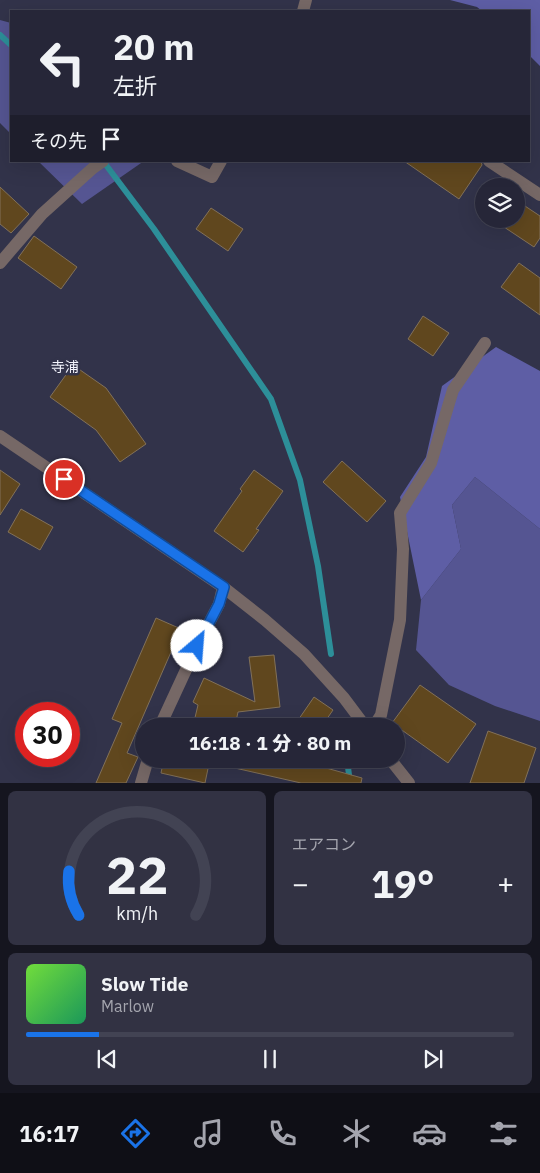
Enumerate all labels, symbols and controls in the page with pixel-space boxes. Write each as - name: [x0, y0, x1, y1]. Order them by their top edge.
- text: 20 m: [113, 24, 195, 70]
- icon: left: [30, 30, 95, 95]
- text: 左折: [113, 71, 157, 100]
- icon: arrive: [97, 125, 125, 153]
- text: その先: [30, 129, 87, 153]
- map controls: [475, 178, 525, 228]
- button: layers: [475, 178, 525, 228]
- district label: 寺浦: [51, 358, 79, 376]
- pin: [43, 458, 85, 500]
- icon: arrive: [50, 465, 78, 493]
- position arrow: [170, 619, 222, 671]
- speed limit sign: 30: [15, 702, 80, 767]
- text: 16:18 · 1 分 · 80 m: [189, 731, 351, 755]
- text: エアコン: [292, 834, 356, 854]
- text: 22: [106, 841, 168, 908]
- text: 19°: [371, 859, 435, 908]
- text: −: [292, 865, 309, 902]
- text: +: [497, 865, 514, 902]
- text: km/h: [116, 902, 158, 925]
- text: Slow Tide: [101, 972, 188, 996]
- text: Marlow: [101, 996, 154, 1016]
- icon: previous: [93, 1045, 121, 1073]
- icon: pause: [256, 1045, 284, 1073]
- icon: next: [419, 1045, 447, 1073]
- icon: directions: [118, 1116, 153, 1151]
- icon: music: [191, 1116, 226, 1151]
- icon: phone: [265, 1116, 300, 1151]
- icon: climate: [339, 1116, 374, 1151]
- icon: car: [412, 1116, 447, 1151]
- icon: filters: [486, 1116, 521, 1151]
- text: 16:17: [19, 1119, 79, 1148]

